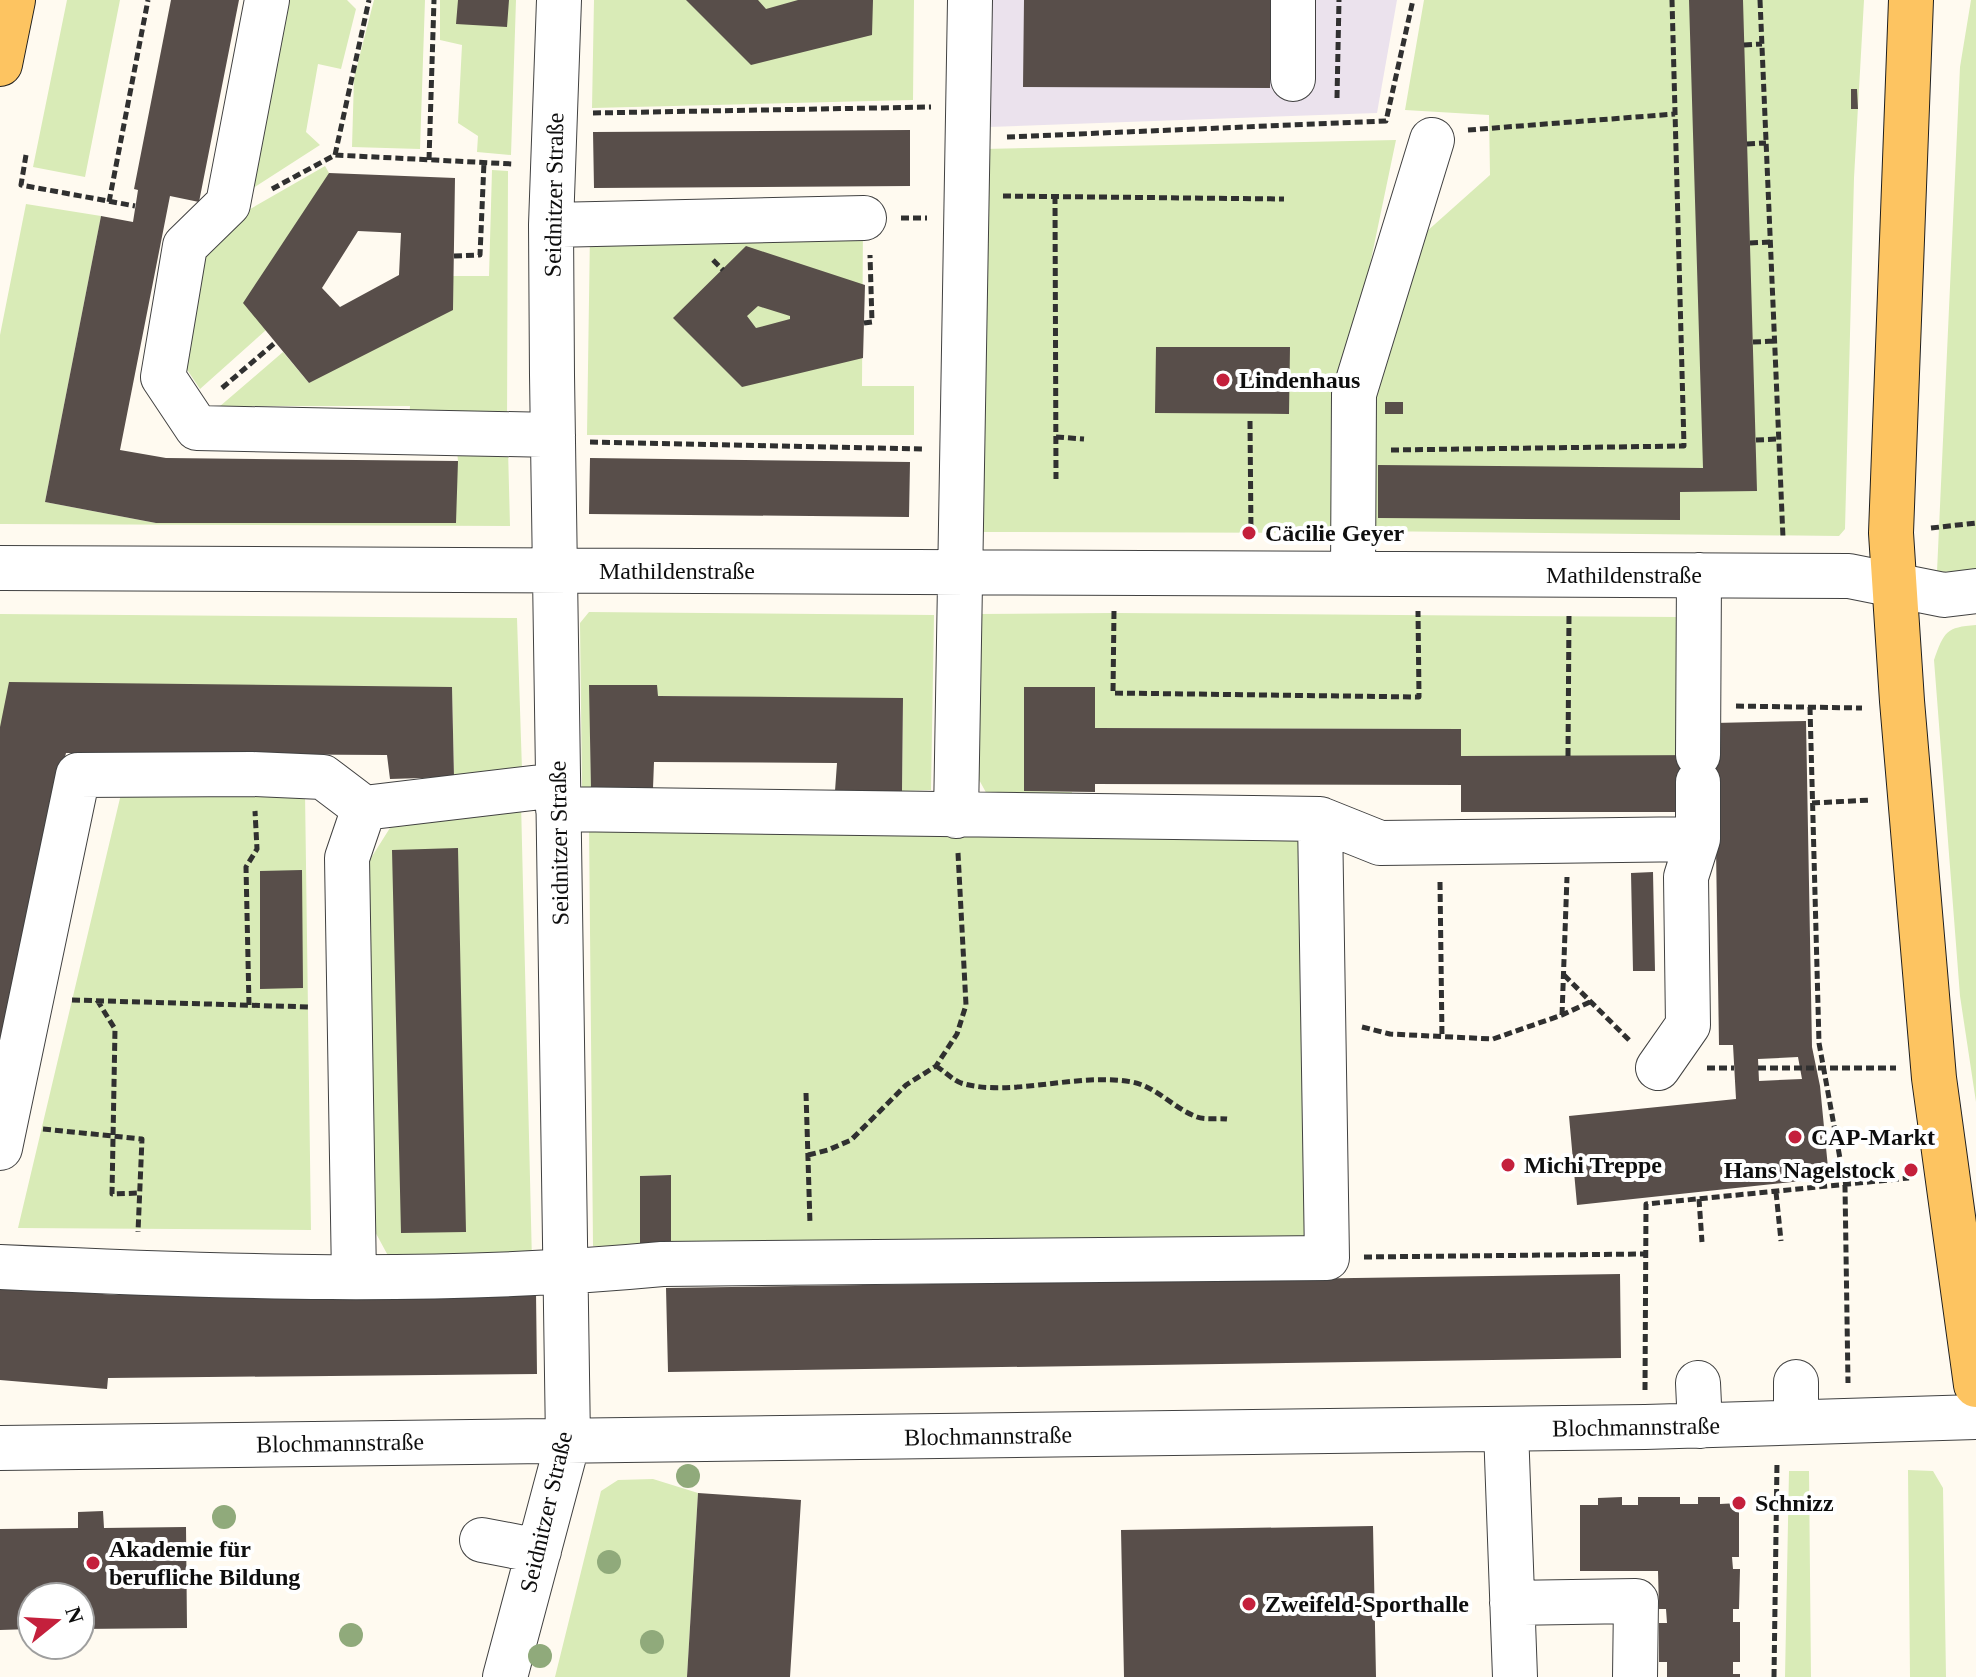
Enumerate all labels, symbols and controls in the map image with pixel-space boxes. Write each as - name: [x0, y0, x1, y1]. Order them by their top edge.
- street label: Seidnitzer Straße: [540, 112, 568, 278]
- place label: Lindenhaus: [1239, 367, 1360, 393]
- marker: Lindenhaus: [1214, 371, 1232, 389]
- place label: Cäcilie Geyer: [1265, 520, 1405, 546]
- marker: Cäcilie Geyer: [1240, 524, 1258, 542]
- street label: Mathildenstraße: [599, 558, 755, 584]
- street label: Mathildenstraße: [1546, 562, 1702, 588]
- street label: Seidnitzer Straße: [545, 760, 573, 926]
- place label: CAP-Markt: [1811, 1124, 1935, 1150]
- marker: CAP-Markt: [1786, 1128, 1804, 1146]
- place label: Michi Treppe: [1524, 1152, 1662, 1178]
- marker: Michi Treppe: [1499, 1156, 1517, 1174]
- place label: Hans Nagelstock: [1724, 1157, 1896, 1183]
- marker: Hans Nagelstock: [1902, 1161, 1920, 1179]
- street label: Blochmannstraße: [1552, 1413, 1720, 1441]
- street label: Blochmannstraße: [904, 1422, 1072, 1450]
- street label: Blochmannstraße: [256, 1429, 424, 1457]
- street label: Seidnitzer Straße: [515, 1429, 577, 1595]
- place label: Schnizz: [1755, 1490, 1834, 1516]
- marker: Schnizz: [1730, 1494, 1748, 1512]
- place label: Akademie für berufliche Bildung: [109, 1536, 300, 1590]
- marker: Akademie für berufliche Bildung: [84, 1554, 102, 1572]
- north arrow: [16, 1581, 96, 1661]
- place label: Zweifeld-Sporthalle: [1265, 1591, 1469, 1617]
- marker: Zweifeld-Sporthalle: [1240, 1595, 1258, 1613]
- text: N: [60, 1604, 89, 1626]

